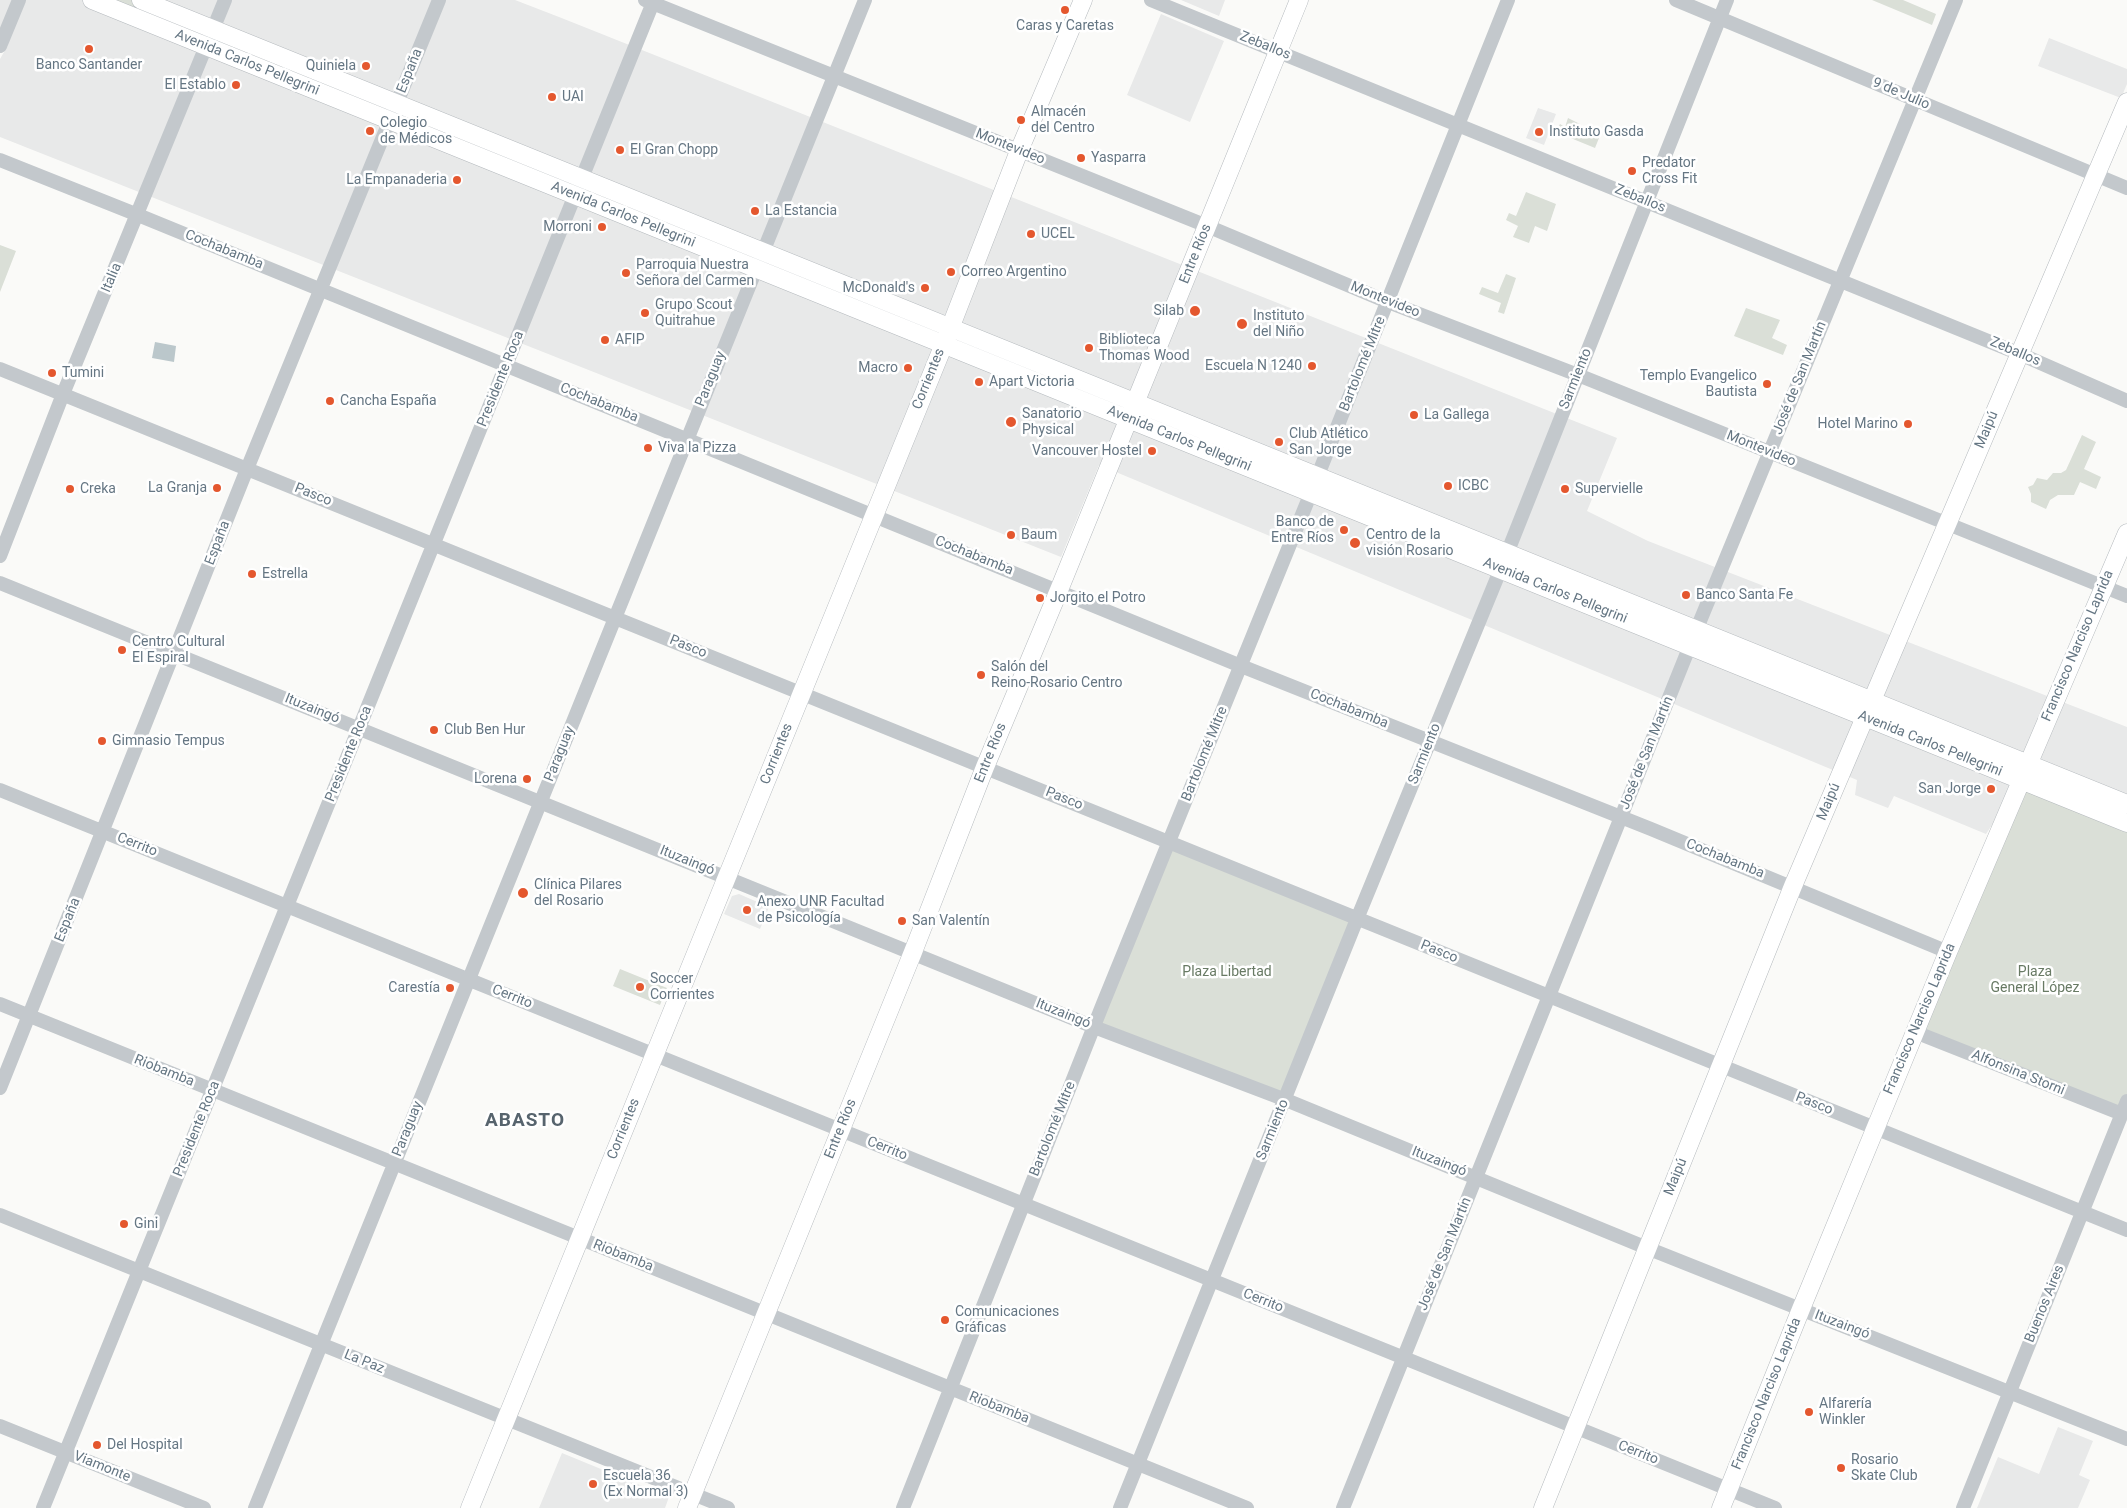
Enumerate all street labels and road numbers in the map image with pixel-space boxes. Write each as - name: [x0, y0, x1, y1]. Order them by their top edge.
- street label: Avenida Carlos Pellegrini: [172, 26, 322, 100]
- street label: Zeballos: [1237, 28, 1293, 64]
- street label: España: [394, 47, 426, 95]
- street label: 9 de Julio: [1870, 74, 1932, 114]
- street label: Montevideo: [973, 125, 1047, 169]
- street label: Avenida Carlos Pellegrini: [548, 178, 698, 252]
- street label: Zeballos: [1612, 181, 1668, 217]
- street label: Entre Ríos: [1176, 222, 1216, 286]
- street label: Cochabamba: [182, 227, 266, 273]
- street label: Italia: [98, 261, 126, 295]
- street label: Montevideo: [1348, 278, 1422, 322]
- street label: Bartolomé Mitre: [1336, 314, 1390, 414]
- street label: José de San Martín: [1770, 319, 1830, 437]
- street label: Presidente Roca: [474, 329, 528, 429]
- street label: Zeballos: [1987, 334, 2043, 370]
- street label: Corrientes: [909, 346, 949, 412]
- street label: Sarmiento: [1556, 346, 1596, 412]
- street label: Paraguay: [692, 349, 730, 409]
- street label: Cochabamba: [557, 380, 641, 426]
- street label: Avenida Carlos Pellegrini: [1104, 402, 1254, 476]
- street label: Maipú: [1972, 409, 2002, 451]
- street label: Montevideo: [1724, 427, 1798, 471]
- street label: Pasco: [292, 480, 334, 510]
- street label: España: [202, 519, 234, 567]
- street label: Cochabamba: [932, 533, 1016, 579]
- street label: Avenida Carlos Pellegrini: [1480, 554, 1630, 628]
- street label: Francisco Narciso Laprida: [2039, 568, 2117, 724]
- street label: Pasco: [667, 632, 709, 662]
- street label: Cochabamba: [1307, 686, 1391, 732]
- street label: Ituzaingó: [282, 690, 342, 728]
- street label: José de San Martín: [1617, 694, 1677, 812]
- street label: Presidente Roca: [322, 704, 376, 804]
- street label: Bartolomé Mitre: [1178, 704, 1232, 804]
- street label: Avenida Carlos Pellegrini: [1855, 707, 2005, 781]
- street label: Corrientes: [757, 721, 797, 787]
- street label: Entre Ríos: [971, 721, 1011, 785]
- street label: Sarmiento: [1405, 721, 1445, 787]
- street label: Paraguay: [541, 724, 579, 784]
- street label: Maipú: [1814, 781, 1844, 823]
- street label: Pasco: [1043, 784, 1085, 814]
- street label: Cerrito: [114, 829, 160, 861]
- street label: Cochabamba: [1683, 836, 1767, 882]
- street label: Ituzaingó: [657, 842, 717, 880]
- street label: España: [52, 896, 84, 944]
- street label: Pasco: [1418, 937, 1460, 967]
- street label: Francisco Narciso Laprida: [1881, 941, 1959, 1097]
- street label: Cerrito: [489, 981, 535, 1013]
- street label: Ituzaingó: [1033, 995, 1093, 1033]
- street label: Alfonsina Storni: [1969, 1047, 2067, 1099]
- street label: Riobamba: [132, 1051, 196, 1091]
- street label: Presidente Roca: [170, 1079, 224, 1179]
- street label: Bartolomé Mitre: [1026, 1079, 1080, 1179]
- street label: Pasco: [1793, 1089, 1835, 1119]
- street label: Corrientes: [604, 1096, 644, 1162]
- street label: Entre Ríos: [821, 1097, 861, 1161]
- street label: Sarmiento: [1253, 1097, 1293, 1163]
- street label: Paraguay: [389, 1099, 427, 1159]
- street label: Cerrito: [864, 1133, 910, 1165]
- street label: Ituzaingó: [1409, 1143, 1469, 1181]
- street label: Maipú: [1661, 1156, 1691, 1198]
- street label: José de San Martín: [1415, 1195, 1475, 1313]
- street label: Riobamba: [591, 1236, 655, 1276]
- street label: Buenos Aires: [2022, 1263, 2068, 1345]
- street label: Cerrito: [1240, 1285, 1286, 1317]
- street label: Ituzaingó: [1812, 1307, 1872, 1343]
- street label: Francisco Narciso Laprida: [1729, 1316, 1805, 1472]
- street label: La Paz: [341, 1346, 387, 1378]
- street label: Riobamba: [967, 1388, 1031, 1428]
- street label: Cerrito: [1615, 1437, 1661, 1469]
- street label: Viamonte: [71, 1448, 133, 1486]

